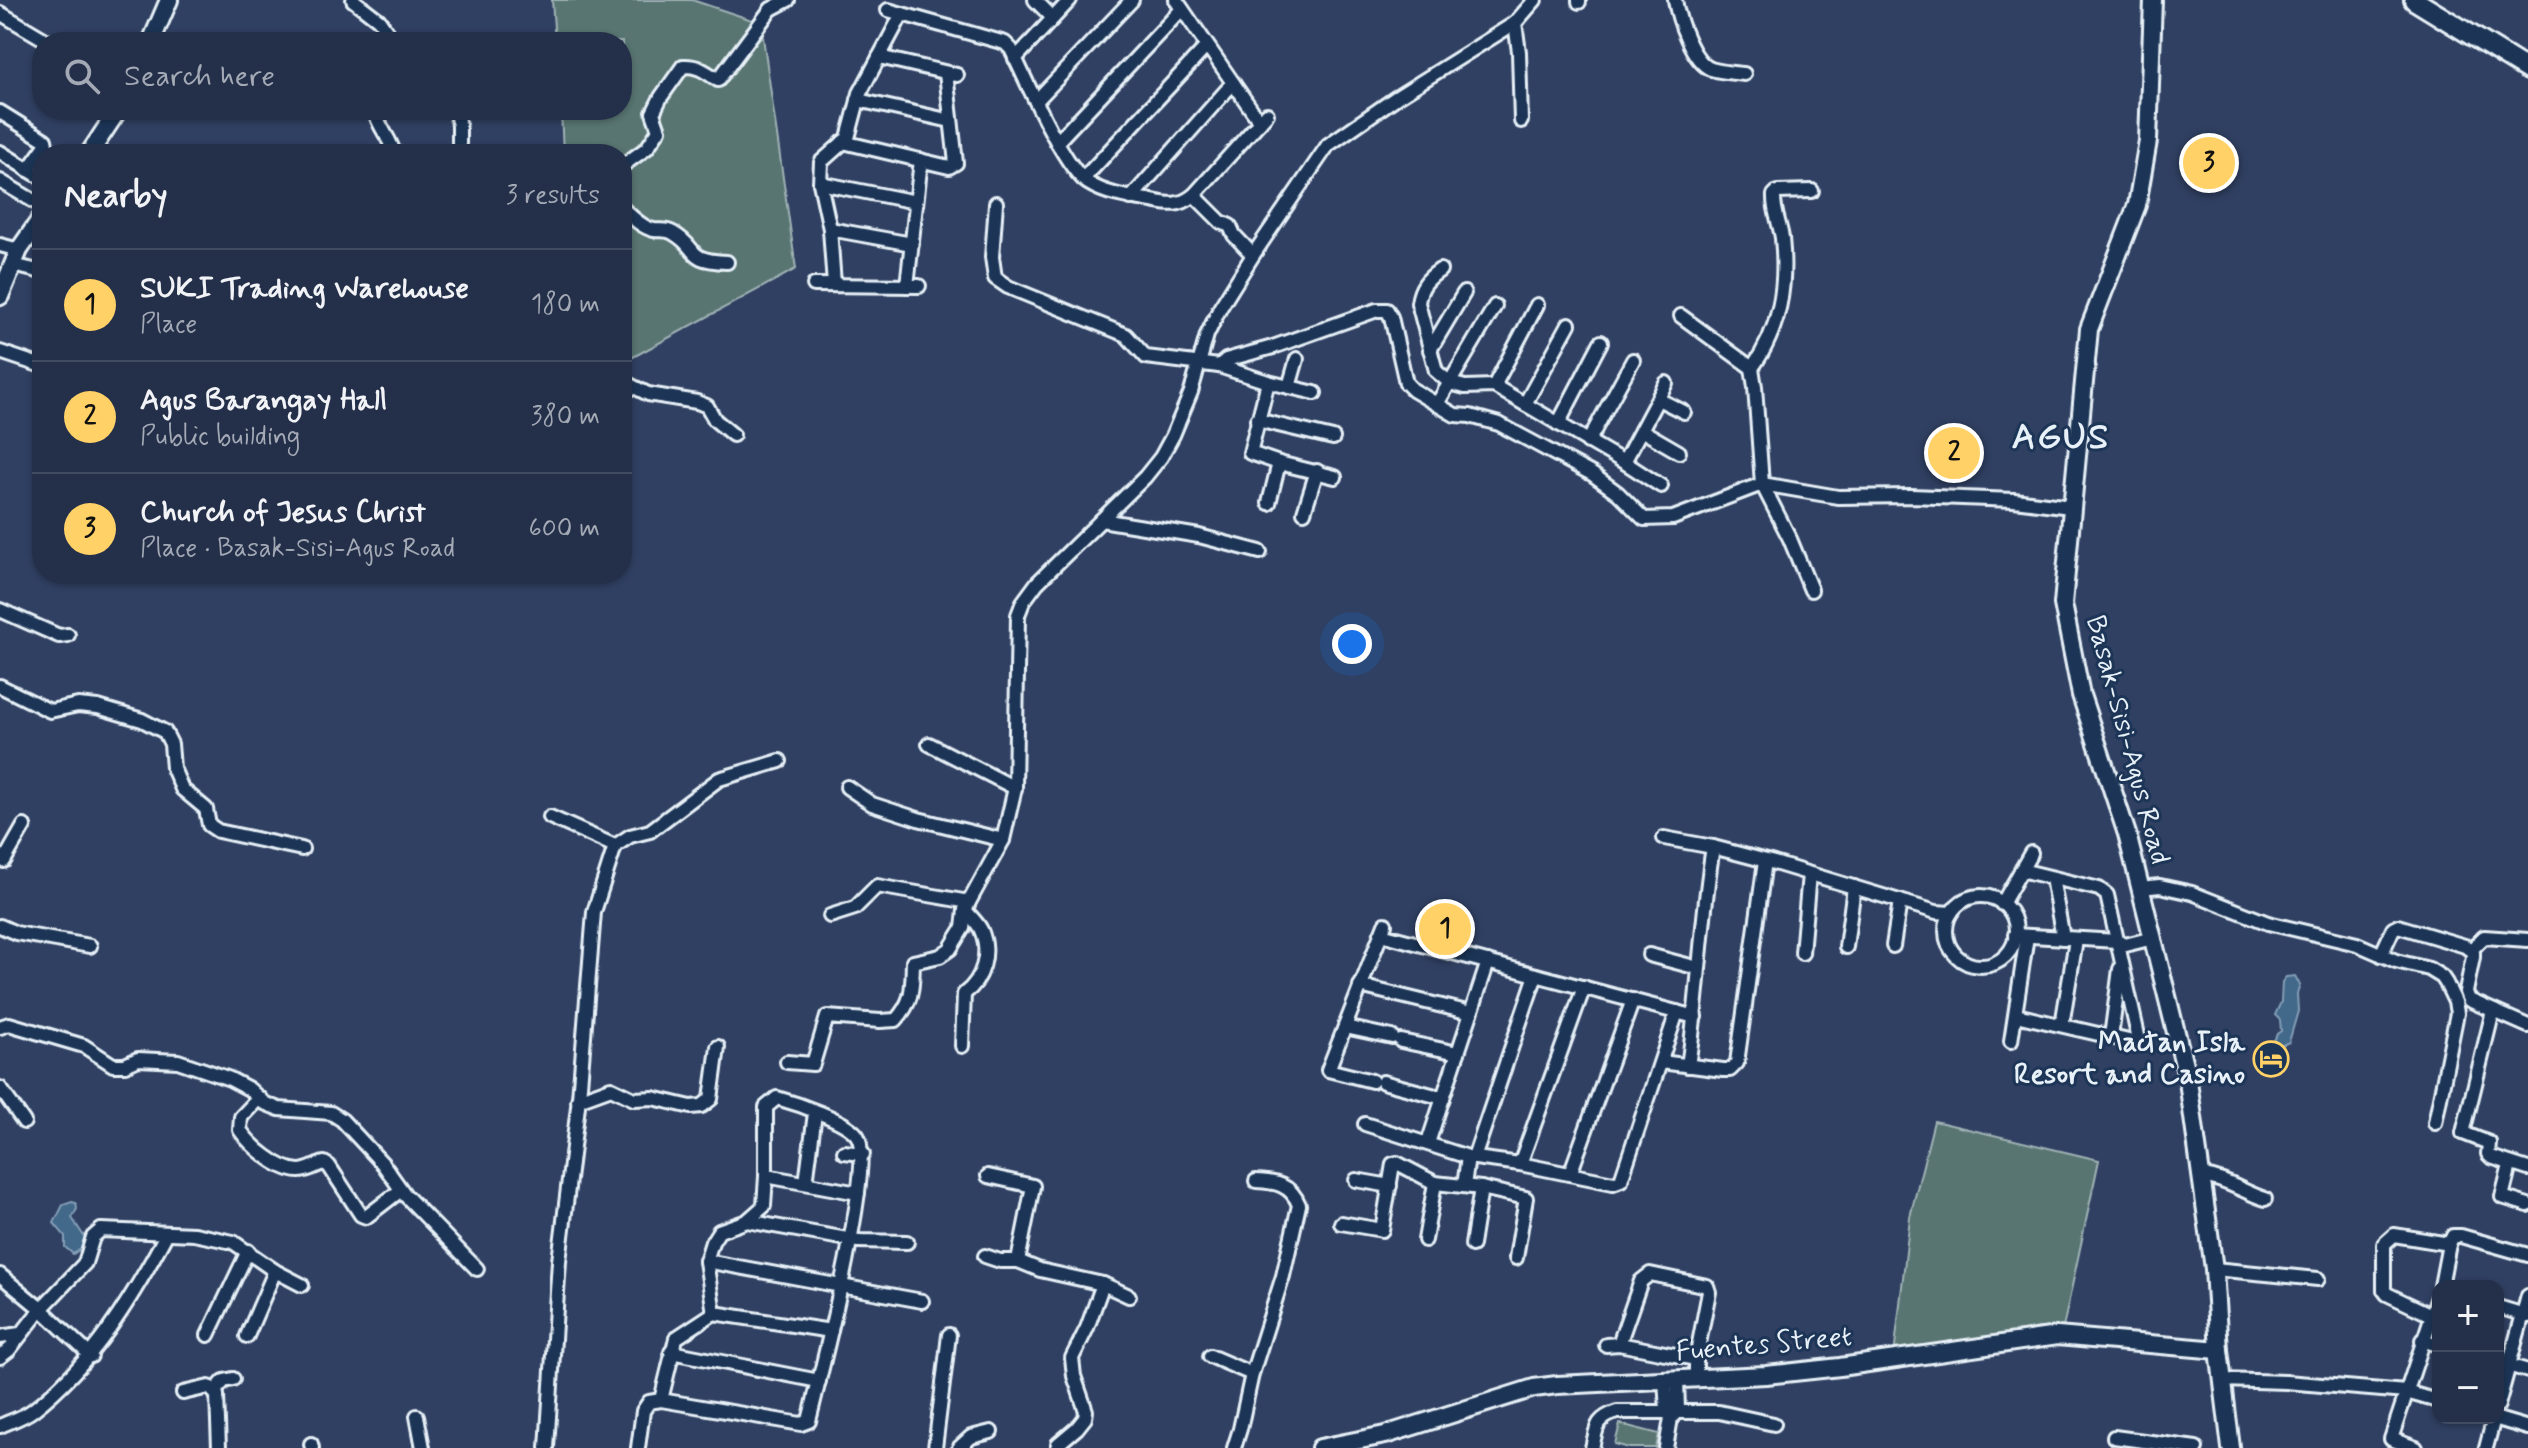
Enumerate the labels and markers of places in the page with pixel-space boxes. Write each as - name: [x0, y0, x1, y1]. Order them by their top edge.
- pin: 3: [2183, 133, 2235, 193]
- pin: 2: [1928, 423, 1980, 483]
- pin: 1: [1419, 899, 1471, 959]
- place label: Mactan Isla Resort and Casino: [2014, 1025, 2246, 1094]
- hotel icon: Mactan Isla Resort and Casino: [2252, 1040, 2290, 1078]

